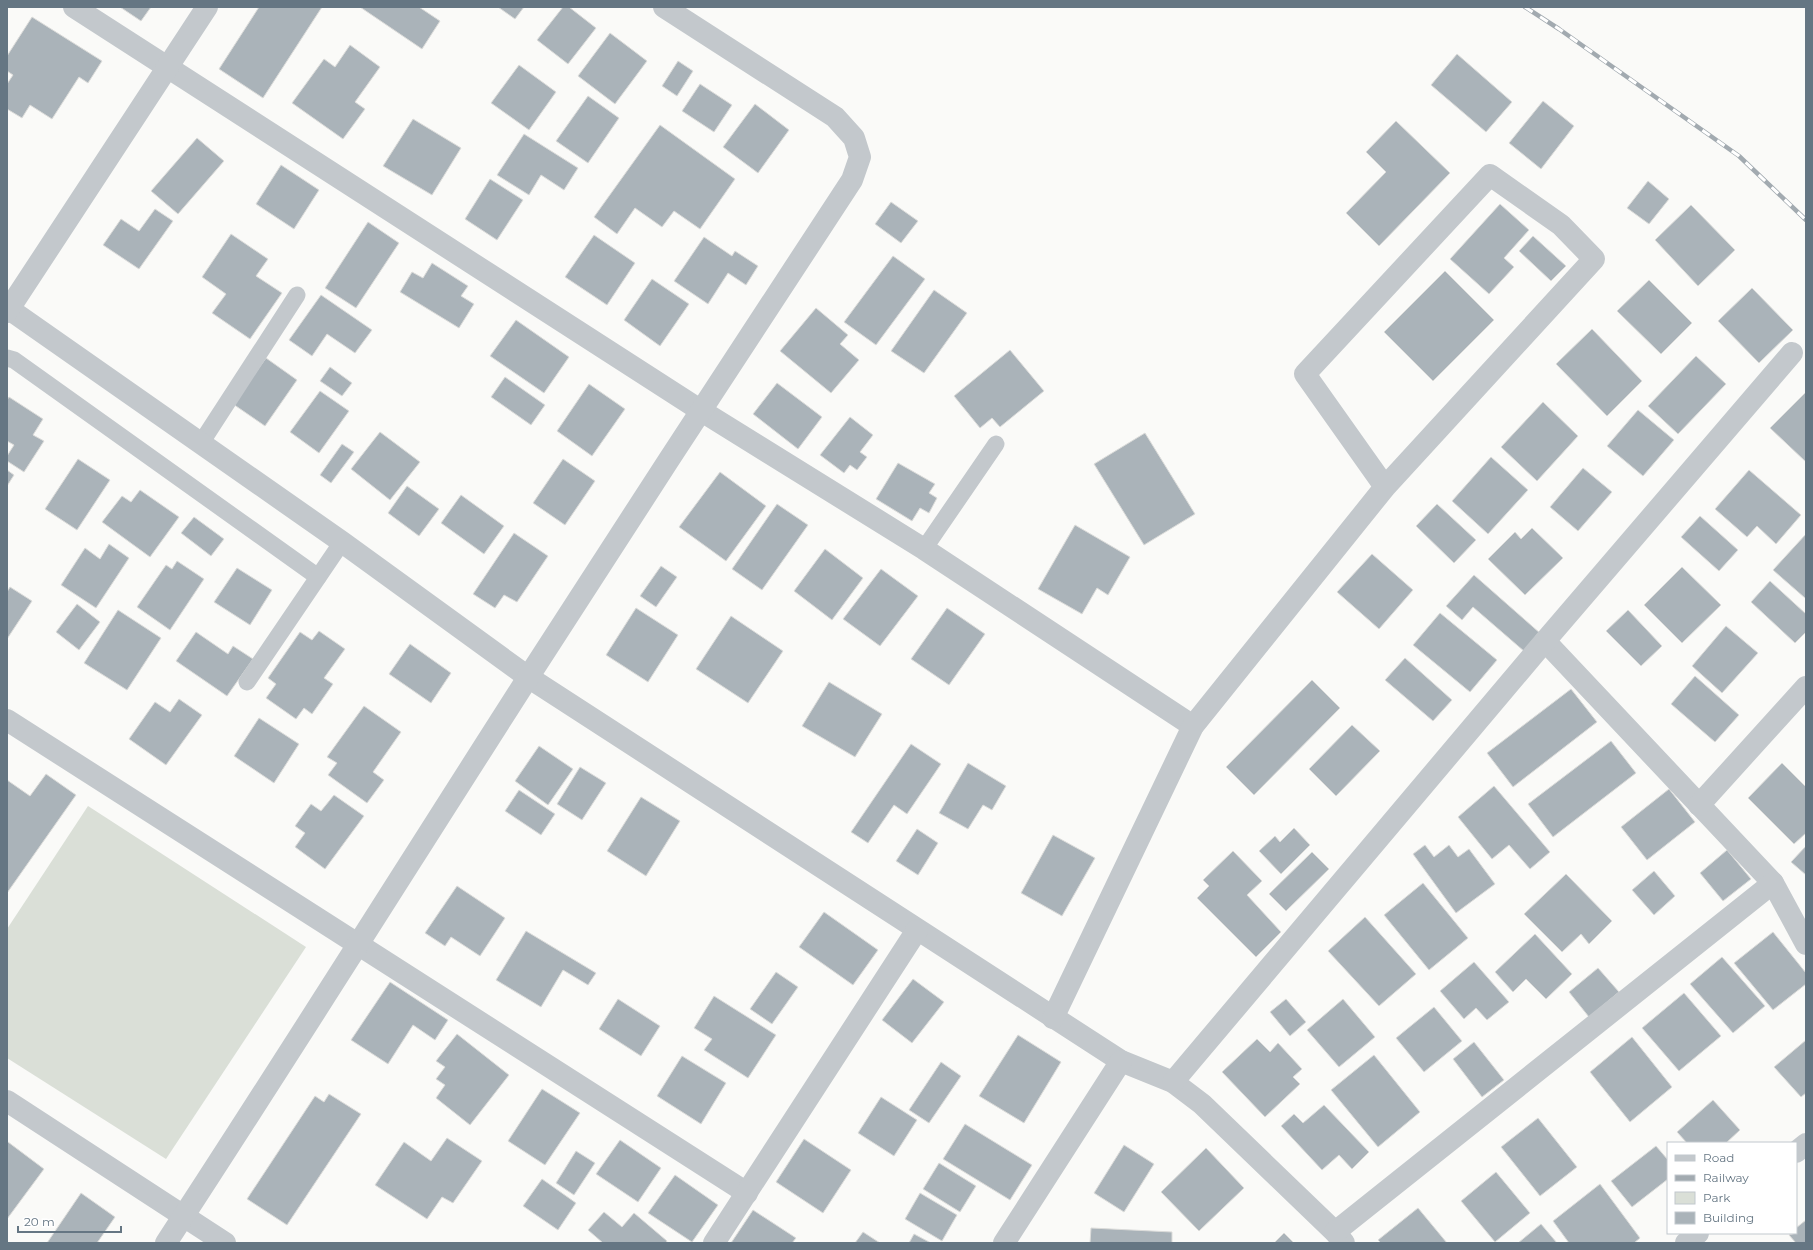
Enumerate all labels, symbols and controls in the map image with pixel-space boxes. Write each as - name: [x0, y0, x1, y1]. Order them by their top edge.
- legend: [1667, 1142, 1797, 1234]
- text: Road: [1703, 1150, 1734, 1165]
- text: Railway: [1703, 1170, 1749, 1185]
- text: Park: [1703, 1190, 1731, 1205]
- scale bar: [18, 1208, 121, 1234]
- text: Building: [1703, 1210, 1754, 1225]
- text: 20 m: [24, 1214, 55, 1229]

